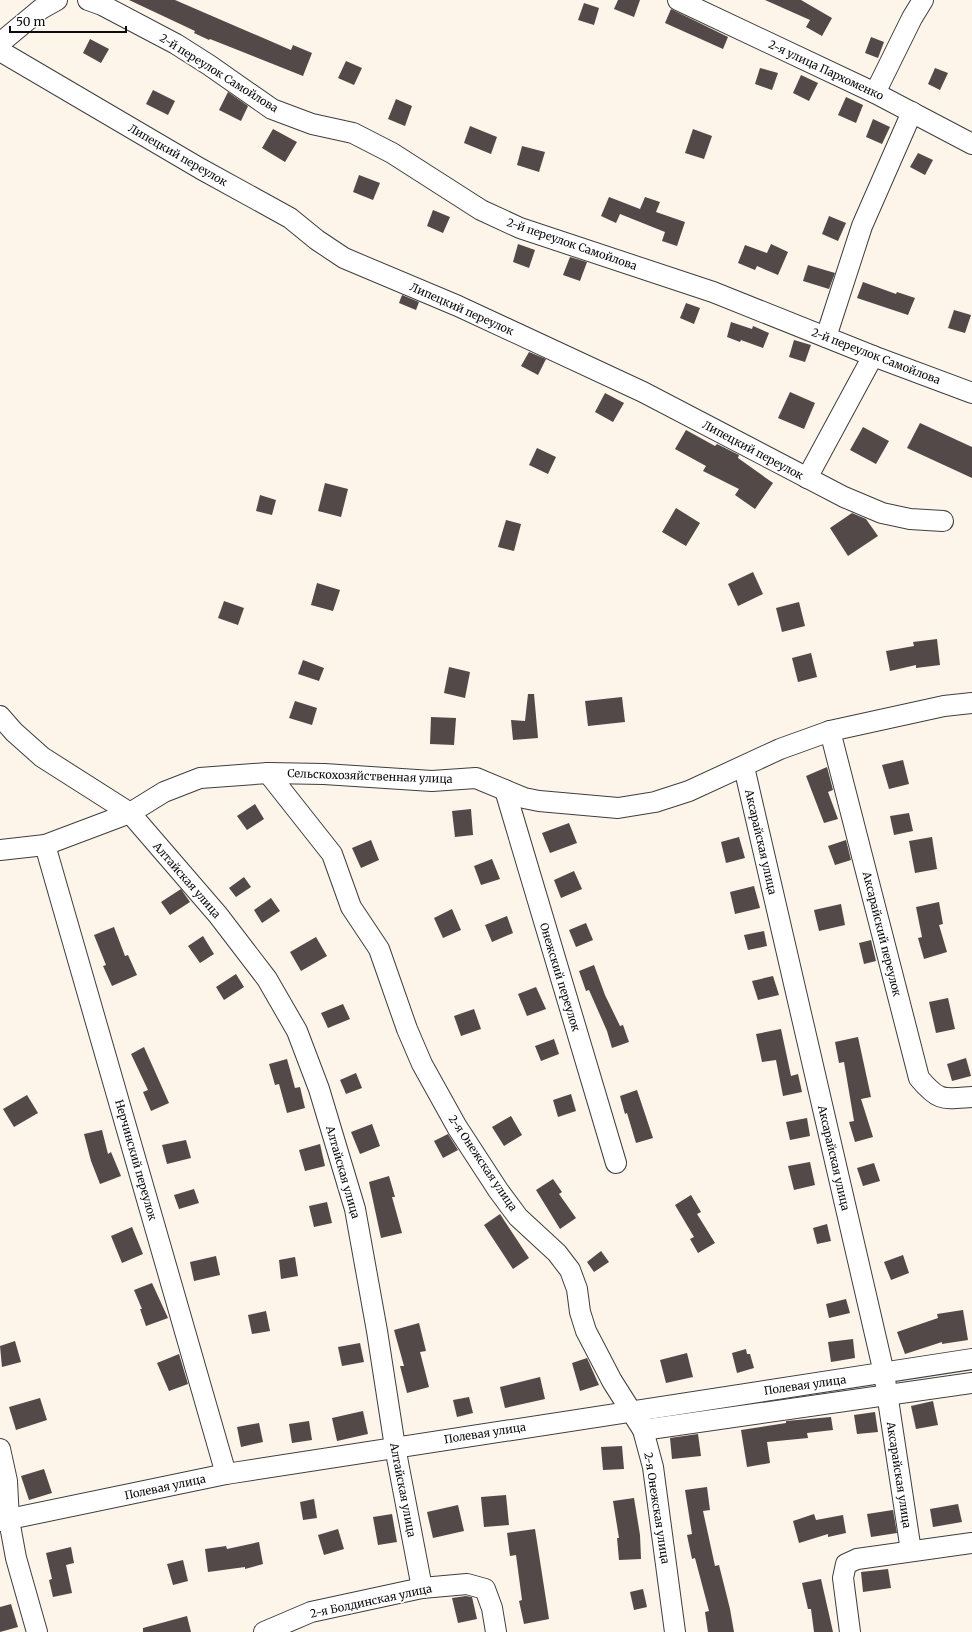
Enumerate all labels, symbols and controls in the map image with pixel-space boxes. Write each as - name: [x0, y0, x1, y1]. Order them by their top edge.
- scale bar: [10, 8, 126, 34]
- text: 50 m: [16, 14, 45, 29]
- street label: 2-й переулок Самойлова: [157, 31, 281, 115]
- street label: 2-я улица Пархоменко: [766, 37, 886, 103]
- street label: Липецкий переулок: [126, 121, 230, 189]
- street label: 2-й переулок Самойлова: [505, 215, 639, 273]
- street label: Липецкий переулок: [408, 280, 516, 338]
- street label: 2-й переулок Самойлова: [810, 325, 943, 387]
- street label: Липецкий переулок: [700, 417, 806, 483]
- street label: Сельскохозяйственная улица: [287, 766, 453, 786]
- street label: Аксарайская улица: [742, 787, 780, 896]
- street label: Алтайская улица: [150, 838, 224, 921]
- street label: Аксарайский переулок: [859, 869, 904, 998]
- street label: Онежский переулок: [537, 921, 583, 1033]
- street label: Нерчинский переулок: [112, 1098, 160, 1222]
- street label: Аксарайская улица: [815, 1103, 853, 1212]
- street label: 2-я Онежская улица: [446, 1112, 520, 1214]
- street label: Алтайская улица: [323, 1123, 363, 1220]
- street label: Полевая улица: [763, 1372, 847, 1398]
- street label: Полевая улица: [443, 1420, 527, 1446]
- street label: Аксарайская улица: [884, 1420, 914, 1529]
- street label: Алтайская улица: [387, 1441, 419, 1539]
- street label: 2-я Онежская улица: [641, 1451, 673, 1565]
- street label: Полевая улица: [123, 1472, 207, 1502]
- street label: 2-я Болдинская улица: [309, 1581, 433, 1621]

